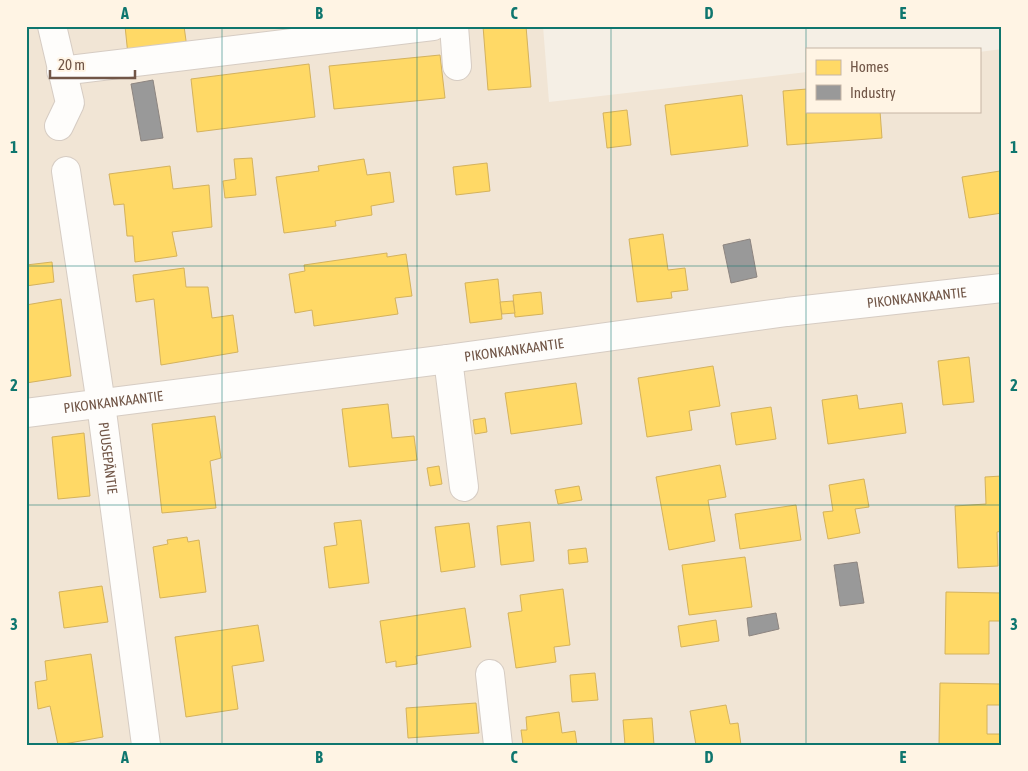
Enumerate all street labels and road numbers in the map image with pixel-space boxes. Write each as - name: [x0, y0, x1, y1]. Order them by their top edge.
- street label: PIKONKANKAANTIE: [866, 284, 967, 311]
- street label: PIKONKANKAANTIE: [463, 335, 565, 365]
- street label: PIKONKANKAANTIE: [63, 388, 164, 416]
- street label: PUUSEPÄNTIE: [95, 421, 121, 495]

